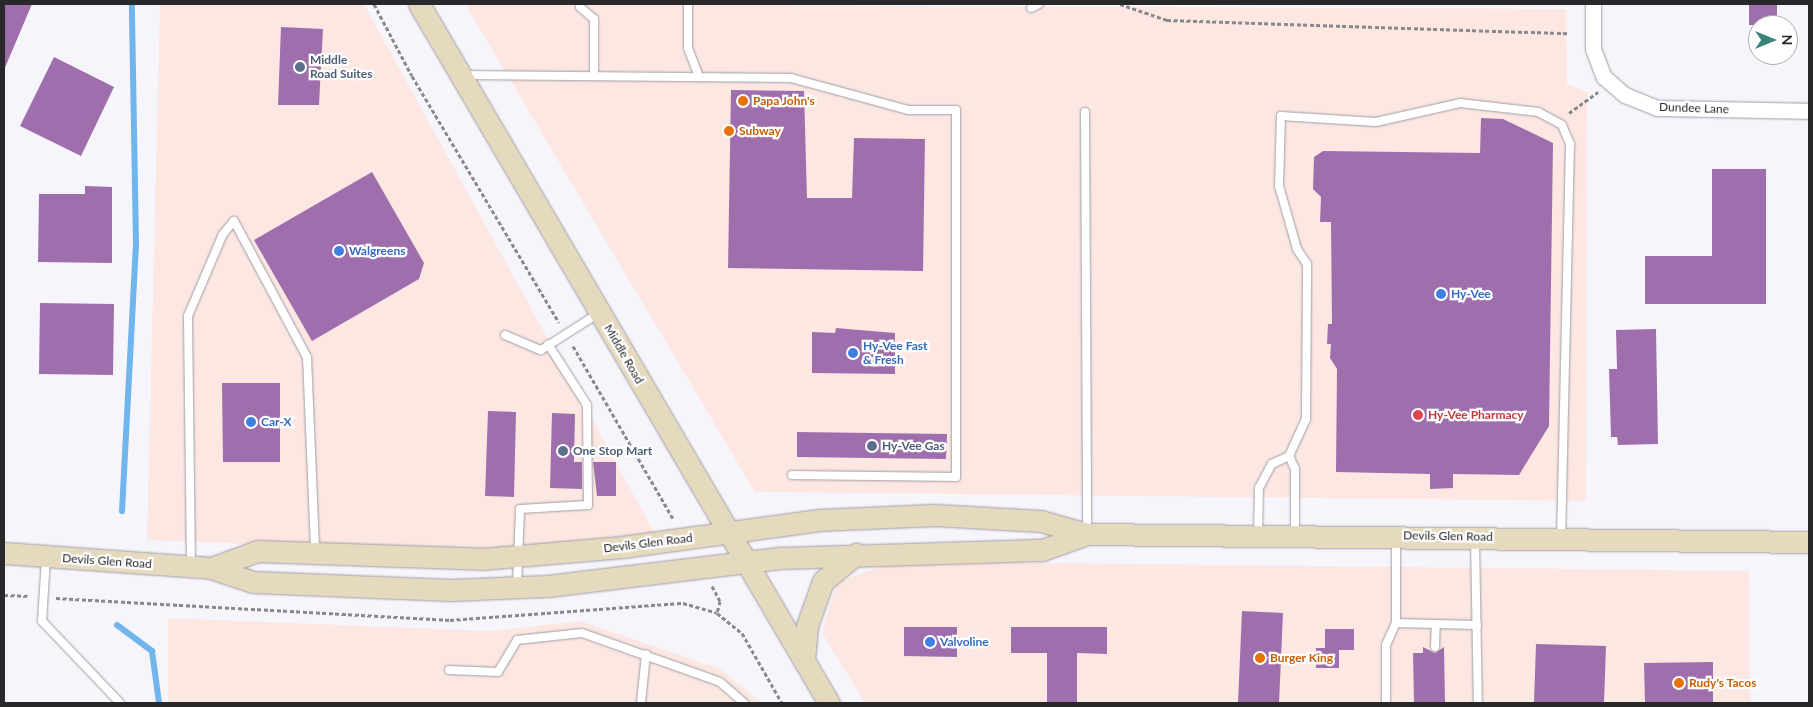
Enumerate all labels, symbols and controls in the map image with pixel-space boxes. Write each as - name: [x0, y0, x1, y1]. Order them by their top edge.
- north arrow: [1748, 15, 1798, 65]
- text: N: [1779, 35, 1796, 45]
- place label: Middle Road Suites: [310, 53, 372, 81]
- marker: Middle Road Suites: [294, 61, 306, 73]
- place label: Papa John's: [753, 94, 815, 108]
- marker: Papa John's: [737, 95, 749, 107]
- street label: Dundee Lane: [1659, 100, 1729, 116]
- place label: Subway: [739, 124, 781, 138]
- marker: Subway: [723, 125, 735, 137]
- place label: Walgreens: [349, 244, 405, 258]
- marker: Walgreens: [333, 245, 345, 257]
- place label: Hy-Vee: [1451, 287, 1491, 301]
- marker: Hy-Vee: [1435, 288, 1447, 300]
- street label: Middle Road: [601, 322, 647, 386]
- place label: Hy-Vee Fast & Fresh: [863, 339, 927, 367]
- marker: Hy-Vee Fast & Fresh: [847, 347, 859, 359]
- place label: Hy-Vee Pharmacy: [1428, 408, 1524, 422]
- marker: Hy-Vee Pharmacy: [1412, 409, 1424, 421]
- place label: Car-X: [261, 415, 292, 429]
- marker: Car-X: [245, 416, 257, 428]
- place label: Hy-Vee Gas: [882, 439, 945, 453]
- marker: Hy-Vee Gas: [866, 440, 878, 452]
- place label: One Stop Mart: [573, 444, 652, 458]
- marker: One Stop Mart: [557, 445, 569, 457]
- street label: Devils Glen Road: [1403, 528, 1493, 544]
- street label: Devils Glen Road: [603, 530, 693, 556]
- street label: Devils Glen Road: [62, 551, 152, 571]
- place label: Valvoline: [940, 635, 989, 649]
- marker: Valvoline: [924, 636, 936, 648]
- place label: Burger King: [1270, 651, 1333, 665]
- marker: Burger King: [1254, 652, 1266, 664]
- place label: Rudy's Tacos: [1689, 676, 1757, 690]
- marker: Rudy's Tacos: [1673, 677, 1685, 689]

